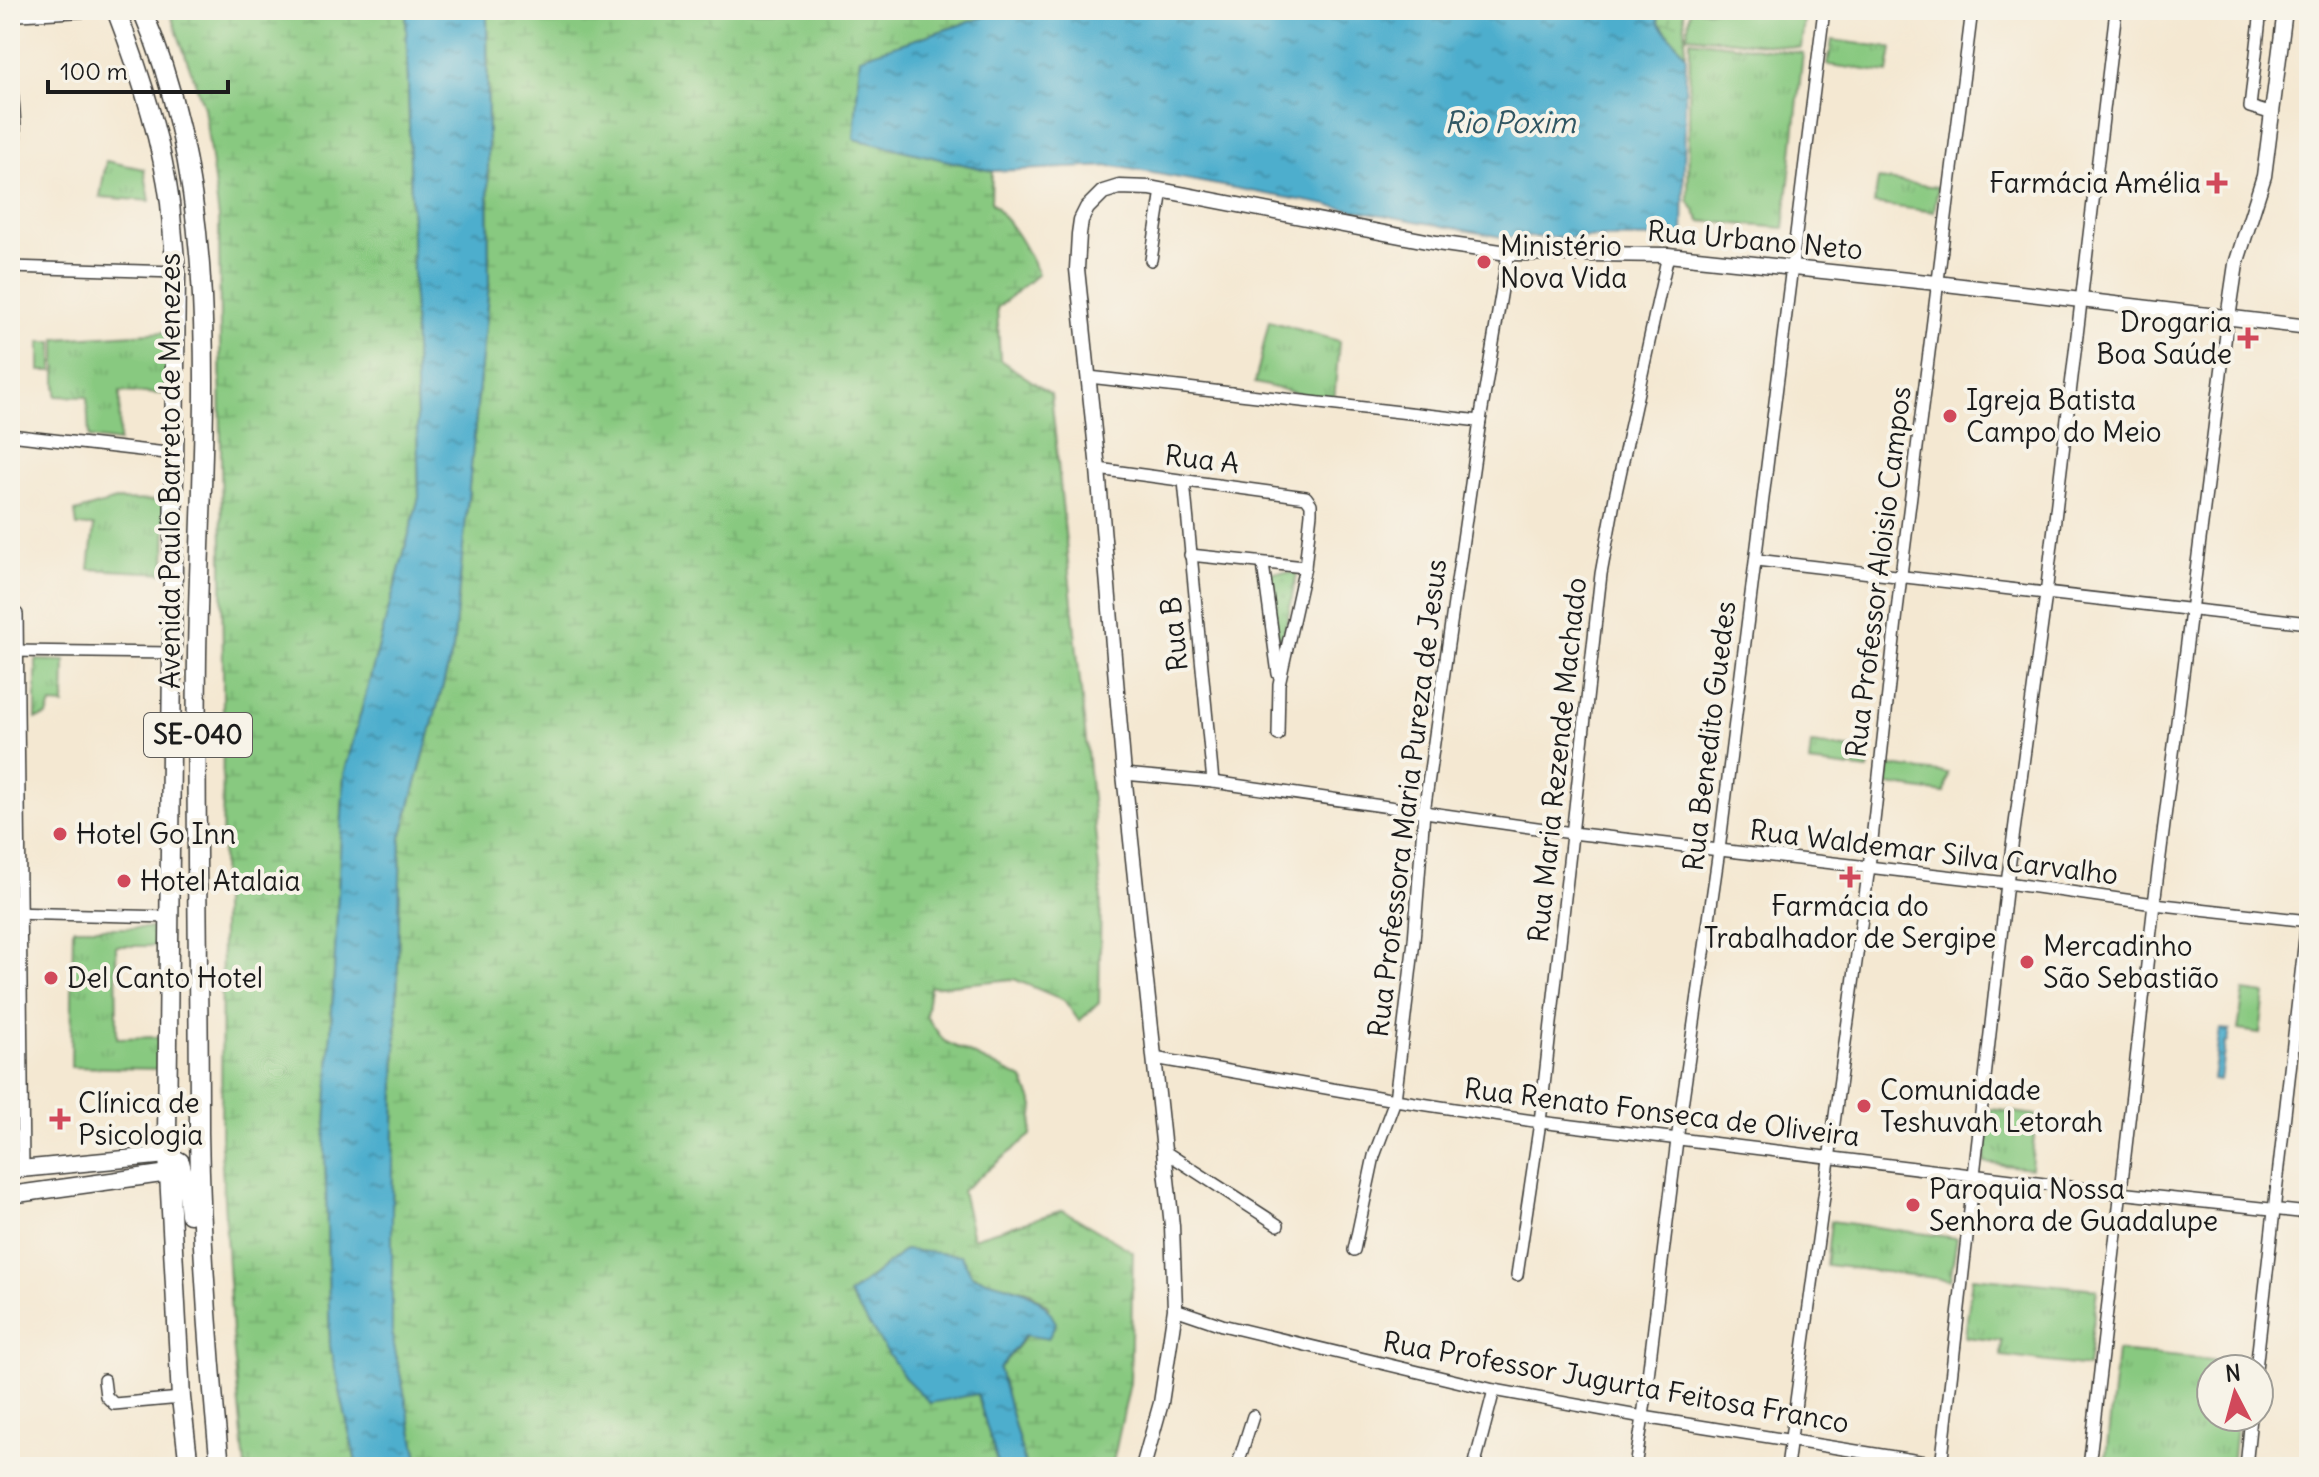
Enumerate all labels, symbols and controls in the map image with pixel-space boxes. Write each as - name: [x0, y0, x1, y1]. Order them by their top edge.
- scale bar: [48, 44, 228, 94]
- text: 100 m: [60, 56, 128, 86]
- water label: Rio Poxim: [1444, 103, 1576, 141]
- place label: Farmácia Amélia: [1989, 165, 2201, 201]
- marker: Farmácia Amélia: [2208, 174, 2226, 192]
- street label: Rua Urbano Neto: [1646, 213, 1864, 267]
- place label: Ministério Nova Vida: [1500, 228, 1627, 296]
- street label: Avenida Paulo Barreto de Menezes: [152, 253, 188, 689]
- marker: Ministério Nova Vida: [1475, 253, 1493, 271]
- place label: Drogaria Boa Saúde: [2096, 304, 2232, 372]
- marker: Drogaria Boa Saúde: [2239, 329, 2257, 347]
- place label: Igreja Batista Campo do Meio: [1966, 382, 2162, 450]
- street label: Rua Professor Aloisio Campos: [1837, 384, 1919, 760]
- marker: Igreja Batista Campo do Meio: [1941, 407, 1959, 425]
- street label: Rua A: [1163, 437, 1241, 481]
- street label: Rua Professora Maria Pureza de Jesus: [1360, 557, 1454, 1039]
- street label: Rua Maria Rezende Machado: [1520, 576, 1594, 944]
- street label: Rua B: [1152, 595, 1196, 673]
- street label: Rua Benedito Guedes: [1675, 599, 1743, 873]
- road number: SE-040: [144, 713, 252, 757]
- street label: Rua Waldemar Silva Carvalho: [1748, 812, 2120, 892]
- place label: Hotel Go Inn: [76, 816, 236, 852]
- marker: Hotel Go Inn: [51, 825, 69, 843]
- place label: Hotel Atalaia: [140, 863, 300, 899]
- marker: Farmácia do Trabalhador de Sergipe: [1841, 868, 1859, 886]
- marker: Hotel Atalaia: [115, 872, 133, 890]
- place label: Farmácia do Trabalhador de Sergipe: [1704, 888, 1996, 956]
- place label: Mercadinho São Sebastião: [2043, 928, 2219, 996]
- marker: Mercadinho São Sebastião: [2018, 953, 2036, 971]
- place label: Del Canto Hotel: [67, 960, 263, 996]
- marker: Del Canto Hotel: [42, 969, 60, 987]
- street label: Rua Renato Fonseca de Oliveira: [1462, 1070, 1862, 1154]
- place label: Comunidade Teshuvah Letorah: [1880, 1072, 2103, 1140]
- place label: Clínica de Psicologia: [78, 1085, 203, 1153]
- marker: Comunidade Teshuvah Letorah: [1855, 1097, 1873, 1115]
- marker: Clínica de Psicologia: [49, 1108, 71, 1130]
- place label: Paroquia Nossa Senhora de Guadalupe: [1929, 1171, 2218, 1239]
- marker: Paroquia Nossa Senhora de Guadalupe: [1904, 1196, 1922, 1214]
- street label: Rua Professor Jugurta Feitosa Franco: [1380, 1323, 1852, 1441]
- north arrow: [2195, 1353, 2275, 1433]
- text: N: [2224, 1358, 2242, 1388]

